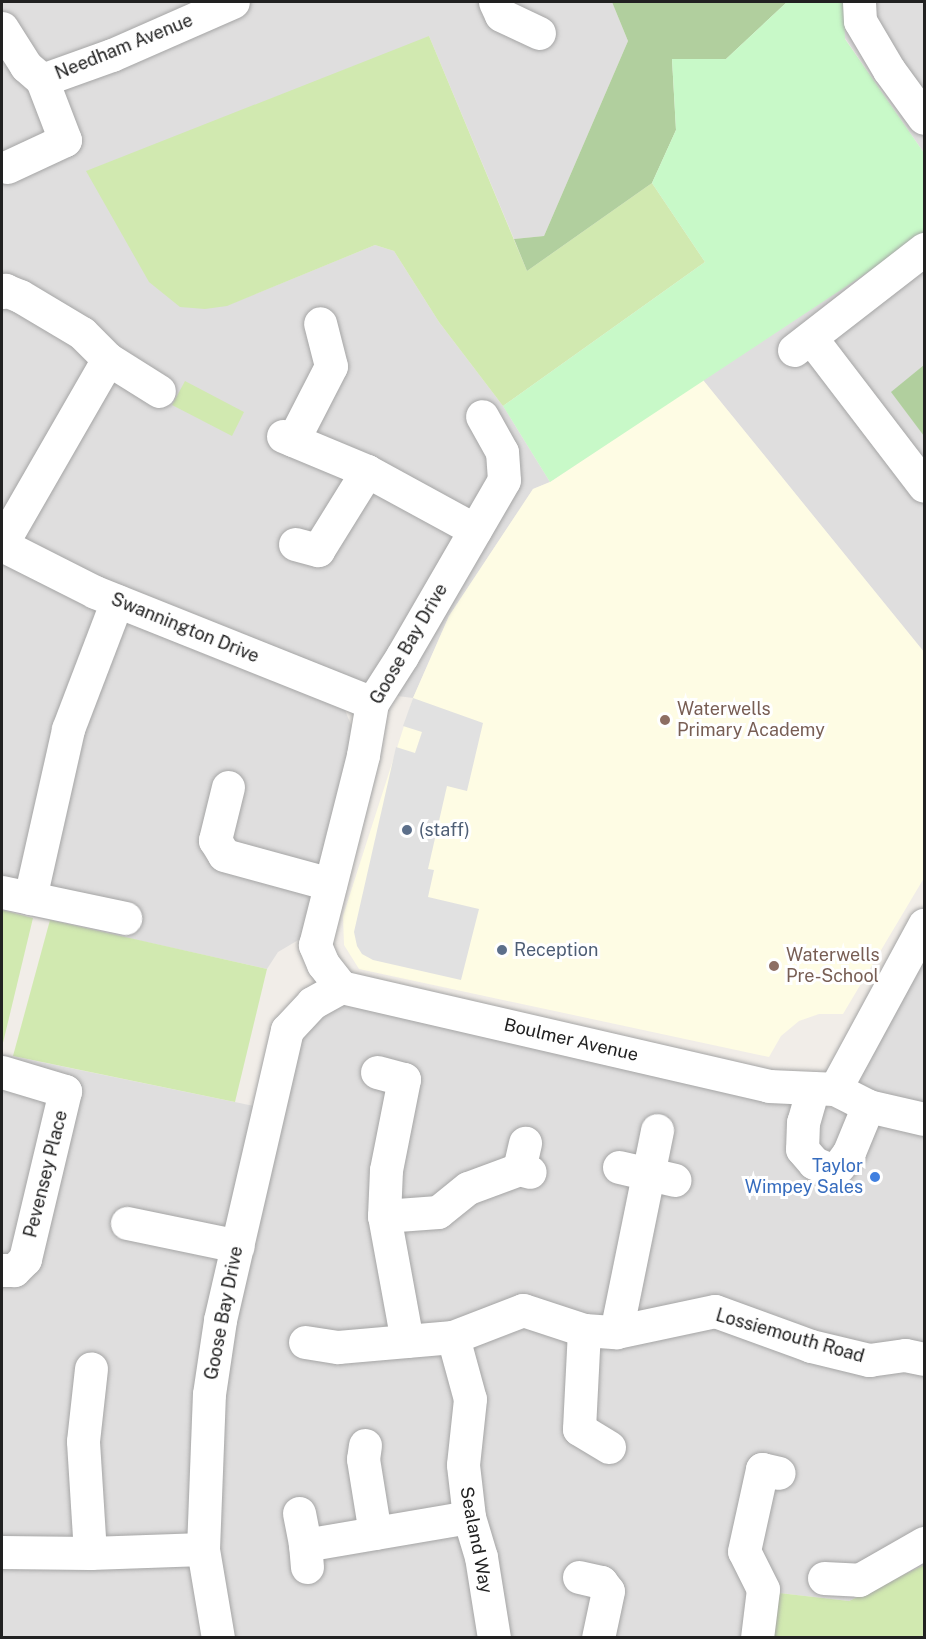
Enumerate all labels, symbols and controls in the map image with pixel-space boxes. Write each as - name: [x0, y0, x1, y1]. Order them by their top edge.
- street label: Needham Avenue: [52, 9, 196, 85]
- street label: Goose Bay Drive: [366, 580, 452, 708]
- street label: Swannington Drive: [108, 588, 262, 668]
- place label: Waterwells Primary Academy: [677, 699, 825, 742]
- marker: Waterwells Primary Academy: [658, 713, 672, 727]
- place label: (staff): [419, 819, 470, 841]
- marker: (staff): [400, 823, 414, 837]
- place label: Reception: [514, 939, 598, 961]
- marker: Reception: [495, 943, 509, 957]
- place label: Waterwells Pre-School: [786, 945, 880, 988]
- marker: Waterwells Pre-School: [767, 959, 781, 973]
- street label: Boulmer Avenue: [502, 1014, 640, 1066]
- street label: Pevensey Place: [20, 1108, 72, 1240]
- place label: Taylor Wimpey Sales: [745, 1156, 863, 1198]
- marker: Taylor Wimpey Sales: [868, 1170, 882, 1184]
- street label: Goose Bay Drive: [200, 1244, 248, 1382]
- street label: Lossiemouth Road: [713, 1304, 867, 1368]
- street label: Sealand Way: [455, 1485, 497, 1595]

